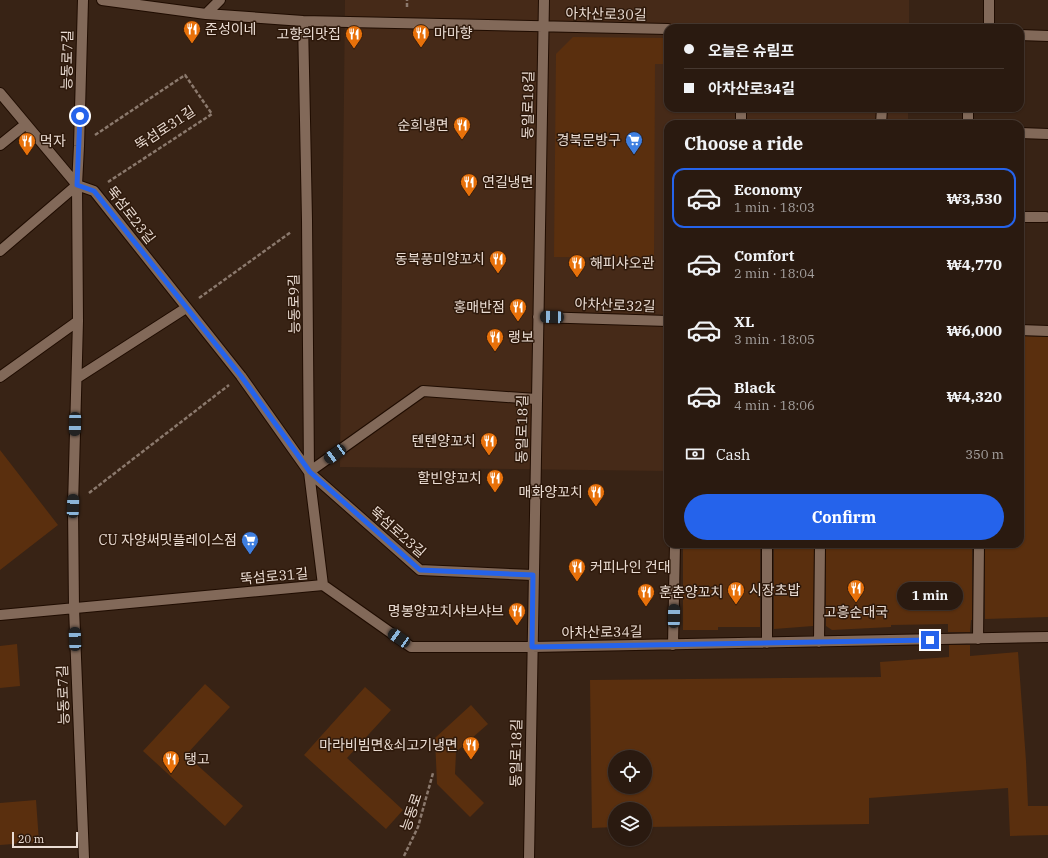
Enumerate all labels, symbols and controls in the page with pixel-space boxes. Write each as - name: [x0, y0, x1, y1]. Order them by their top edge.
- street label: 아차산로30길: [565, 4, 647, 24]
- restaurant icon: 준성이네: [182, 19, 202, 44]
- place label: 준성이네: [205, 20, 257, 38]
- restaurant icon: 마마향: [411, 23, 431, 48]
- restaurant icon: 고향의맛집: [344, 24, 364, 49]
- place label: 마마향: [434, 24, 473, 42]
- place label: 고향의맛집: [277, 25, 341, 43]
- street label: 능동로7길: [57, 30, 77, 90]
- text: 오늘은 슈림프: [708, 41, 794, 60]
- street label: 동일로18길: [518, 71, 538, 139]
- text: 아차산로34길: [708, 79, 795, 98]
- street label: 뚝섬로31길: [131, 102, 199, 154]
- route start: [71, 107, 89, 125]
- restaurant icon: 순희냉면: [452, 115, 472, 140]
- place label: 순희냉면: [397, 116, 449, 134]
- supermarket icon: 경북문방구: [624, 130, 644, 155]
- restaurant icon: 먹자: [17, 131, 37, 156]
- place label: 경북문방구: [557, 131, 621, 149]
- place label: 먹자: [40, 132, 66, 150]
- text: Choose a ride: [684, 132, 803, 155]
- restaurant icon: 연길냉면: [459, 172, 479, 197]
- place label: 연길냉면: [482, 173, 534, 191]
- icon: car: [686, 180, 722, 216]
- text: Economy: [734, 180, 802, 199]
- street label: 뚝섬로23길: [103, 183, 159, 247]
- text: ₩3,530: [946, 189, 1002, 208]
- text: 1 min · 18:03: [734, 199, 815, 216]
- icon: car: [686, 246, 722, 282]
- text: Comfort: [734, 246, 794, 265]
- restaurant icon: 동북풍미양꼬치: [488, 249, 508, 274]
- place label: 동북풍미양꼬치: [395, 250, 485, 268]
- restaurant icon: 해피샤오관: [567, 253, 587, 278]
- place label: 해피샤오관: [590, 254, 655, 272]
- text: ₩4,770: [946, 255, 1002, 274]
- text: 2 min · 18:04: [734, 265, 815, 282]
- street label: 능동로9길: [284, 274, 304, 334]
- street label: 아차산로32길: [574, 295, 656, 315]
- restaurant icon: 홍매반점: [508, 297, 528, 322]
- place label: 홍매반점: [453, 298, 505, 316]
- car: [540, 311, 564, 323]
- icon: car: [686, 312, 722, 348]
- text: XL: [734, 312, 754, 331]
- text: ₩6,000: [946, 321, 1002, 340]
- restaurant icon: 랭보: [485, 327, 505, 352]
- place label: 랭보: [508, 328, 534, 346]
- text: 3 min · 18:05: [734, 331, 815, 348]
- icon: car: [686, 378, 722, 414]
- text: Black: [734, 378, 775, 397]
- text: ₩4,320: [946, 387, 1002, 406]
- street label: 동일로18길: [512, 395, 532, 463]
- text: 4 min · 18:06: [734, 397, 815, 414]
- car: [69, 412, 81, 436]
- restaurant icon: 텐텐양꼬치: [479, 431, 499, 456]
- place label: 텐텐양꼬치: [412, 432, 476, 450]
- car: [322, 442, 348, 466]
- icon: cash: [684, 443, 706, 465]
- text: Cash: [716, 445, 750, 464]
- text: 350 m: [965, 446, 1004, 463]
- restaurant icon: 할빈양꼬치: [485, 468, 505, 493]
- place label: 할빈양꼬치: [418, 469, 482, 487]
- restaurant icon: 매화양꼬치: [586, 482, 606, 507]
- place label: 매화양꼬치: [519, 483, 583, 501]
- car: [67, 494, 79, 518]
- button: Confirm: [684, 494, 1004, 540]
- street label: 뚝섬로23길: [366, 503, 430, 561]
- supermarket icon: CU 자양써밋플레이스점: [240, 530, 260, 555]
- place label: CU 자양써밋플레이스점: [98, 531, 237, 549]
- restaurant icon: 커피나인 건대: [567, 557, 587, 582]
- place label: 커피나인 건대: [590, 558, 671, 576]
- street label: 뚝섬로31길: [239, 564, 309, 588]
- restaurant icon: 고흥순대국: [846, 578, 866, 603]
- restaurant icon: 시장초밥: [726, 580, 746, 605]
- place label: 시장초밥: [749, 581, 801, 599]
- restaurant icon: 훈춘양꼬치: [636, 582, 656, 607]
- callout: 1 min: [897, 582, 963, 610]
- place label: 훈춘양꼬치: [659, 583, 723, 601]
- text: 1 min: [912, 587, 948, 604]
- restaurant icon: 명봉양꼬치샤브샤브: [507, 601, 527, 626]
- place label: 명봉양꼬치샤브샤브: [388, 602, 504, 620]
- place label: 고흥순대국: [824, 603, 888, 621]
- car: [668, 604, 680, 628]
- street label: 아차산로34길: [561, 622, 643, 642]
- car: [386, 626, 412, 650]
- car: [69, 627, 81, 651]
- route end: [921, 631, 939, 649]
- street label: 능동로7길: [53, 665, 73, 725]
- street label: 동일로18길: [506, 719, 526, 787]
- restaurant icon: 마라비빔면&쇠고기냉면: [461, 735, 481, 760]
- place label: 마라비빔면&쇠고기냉면: [319, 736, 458, 754]
- restaurant icon: 탱고: [161, 749, 181, 774]
- place label: 탱고: [184, 750, 210, 768]
- map controls: [608, 750, 652, 846]
- button: locate: [608, 750, 652, 794]
- street label: 능동로: [396, 791, 426, 833]
- button: layers: [608, 802, 652, 846]
- scale bar: [12, 830, 78, 849]
- text: 20 m: [18, 832, 44, 846]

